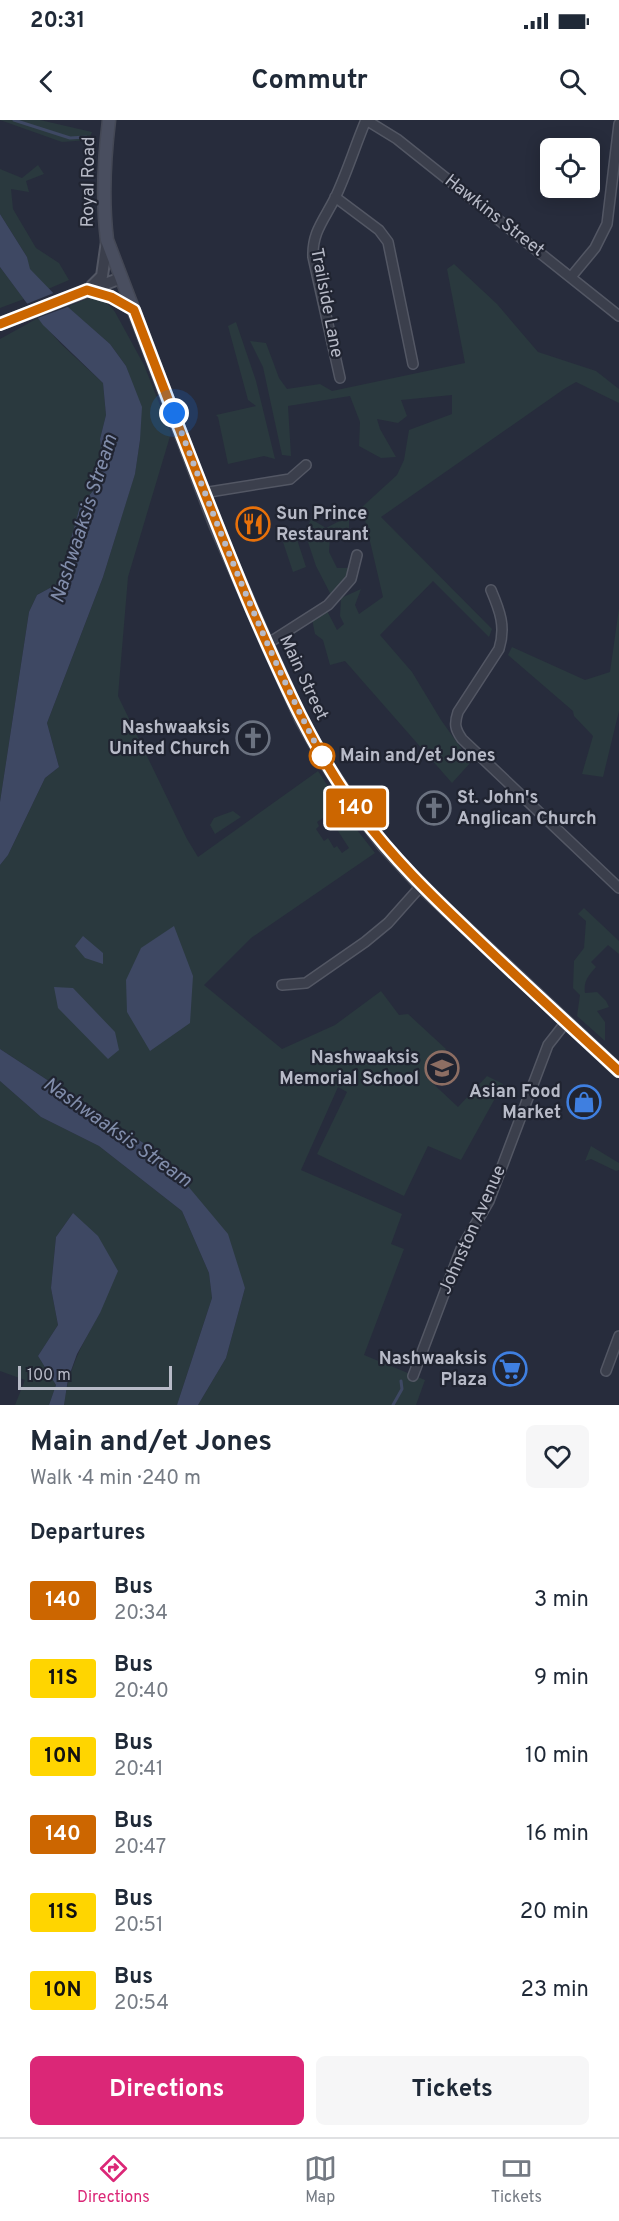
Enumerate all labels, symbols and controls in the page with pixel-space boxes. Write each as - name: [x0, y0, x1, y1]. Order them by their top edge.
- text: 20:31: [30, 8, 85, 35]
- text: Commutr: [251, 64, 368, 98]
- icon: back: [30, 65, 63, 98]
- icon: search: [556, 65, 589, 98]
- street label: Royal Road: [77, 136, 101, 228]
- map controls: [540, 138, 600, 198]
- button: locate: [540, 138, 600, 198]
- street label: Hawkins Street: [439, 170, 549, 262]
- street label: Trailside Lane: [304, 246, 348, 360]
- your location: [159, 398, 189, 428]
- water label: Nashwaaksis Stream: [45, 431, 125, 607]
- place label: Sun Prince Restaurant: [276, 503, 369, 547]
- restaurant icon: Sun Prince Restaurant: [235, 506, 271, 542]
- street label: Main Street: [273, 631, 333, 725]
- place label: Nashwaaksis United Church: [109, 717, 230, 761]
- church icon: Nashwaaksis United Church: [235, 720, 271, 756]
- marker: Main and/et Jones: [309, 743, 335, 769]
- place label: Main and/et Jones: [340, 745, 496, 768]
- place label: St. John's Anglican Church: [457, 787, 597, 831]
- line badge: 140: [322, 788, 391, 828]
- church icon: St. John's Anglican Church: [416, 790, 452, 826]
- text: 140: [338, 795, 374, 822]
- place label: Nashwaaksis Memorial School: [279, 1047, 419, 1091]
- school or university icon: Nashwaaksis Memorial School: [424, 1050, 460, 1086]
- water label: Nashwaaksis Stream: [38, 1072, 197, 1194]
- place label: Asian Food Market: [469, 1081, 561, 1125]
- shop icon: Asian Food Market: [566, 1084, 602, 1120]
- street label: Johnston Avenue: [434, 1162, 512, 1298]
- place label: Nashwaaksis Plaza: [379, 1348, 487, 1392]
- supermarket icon: Nashwaaksis Plaza: [492, 1351, 528, 1387]
- scale bar: [18, 1363, 172, 1390]
- text: 100 m: [27, 1366, 71, 1386]
- text: Main and/et Jones: [30, 1425, 272, 1461]
- button: heart: [526, 1425, 589, 1488]
- text: Walk · 4 min · 240 m: [30, 1466, 201, 1492]
- text: Departures: [30, 1520, 146, 1547]
- text: Bus: [114, 1574, 153, 1601]
- text: 140: [45, 1587, 81, 1614]
- text: 3 min: [534, 1587, 589, 1614]
- text: 20:34: [114, 1601, 168, 1627]
- text: Bus: [114, 1652, 153, 1679]
- text: 11S: [48, 1665, 78, 1692]
- text: 9 min: [534, 1665, 589, 1692]
- text: 20:40: [114, 1679, 169, 1705]
- text: Bus: [114, 1730, 153, 1757]
- text: 10N: [44, 1743, 82, 1770]
- text: 10 min: [525, 1743, 589, 1770]
- text: 20:41: [114, 1757, 163, 1783]
- text: Bus: [114, 1808, 153, 1835]
- text: 140: [45, 1821, 81, 1848]
- text: 16 min: [526, 1821, 589, 1848]
- text: 20:47: [114, 1835, 166, 1861]
- text: Bus: [114, 1886, 153, 1913]
- text: 11S: [48, 1899, 78, 1926]
- text: 20 min: [520, 1899, 589, 1926]
- text: 20:51: [114, 1913, 163, 1939]
- text: Bus: [114, 1964, 153, 1991]
- text: 10N: [44, 1977, 82, 2004]
- text: 23 min: [521, 1977, 589, 2004]
- text: 20:54: [114, 1991, 169, 2017]
- button: Directions: [30, 2056, 304, 2125]
- button: Tickets: [316, 2056, 589, 2125]
- tab: Directions: [77, 2152, 150, 2208]
- tab: Map: [304, 2152, 337, 2208]
- tab: Tickets: [491, 2152, 542, 2208]

